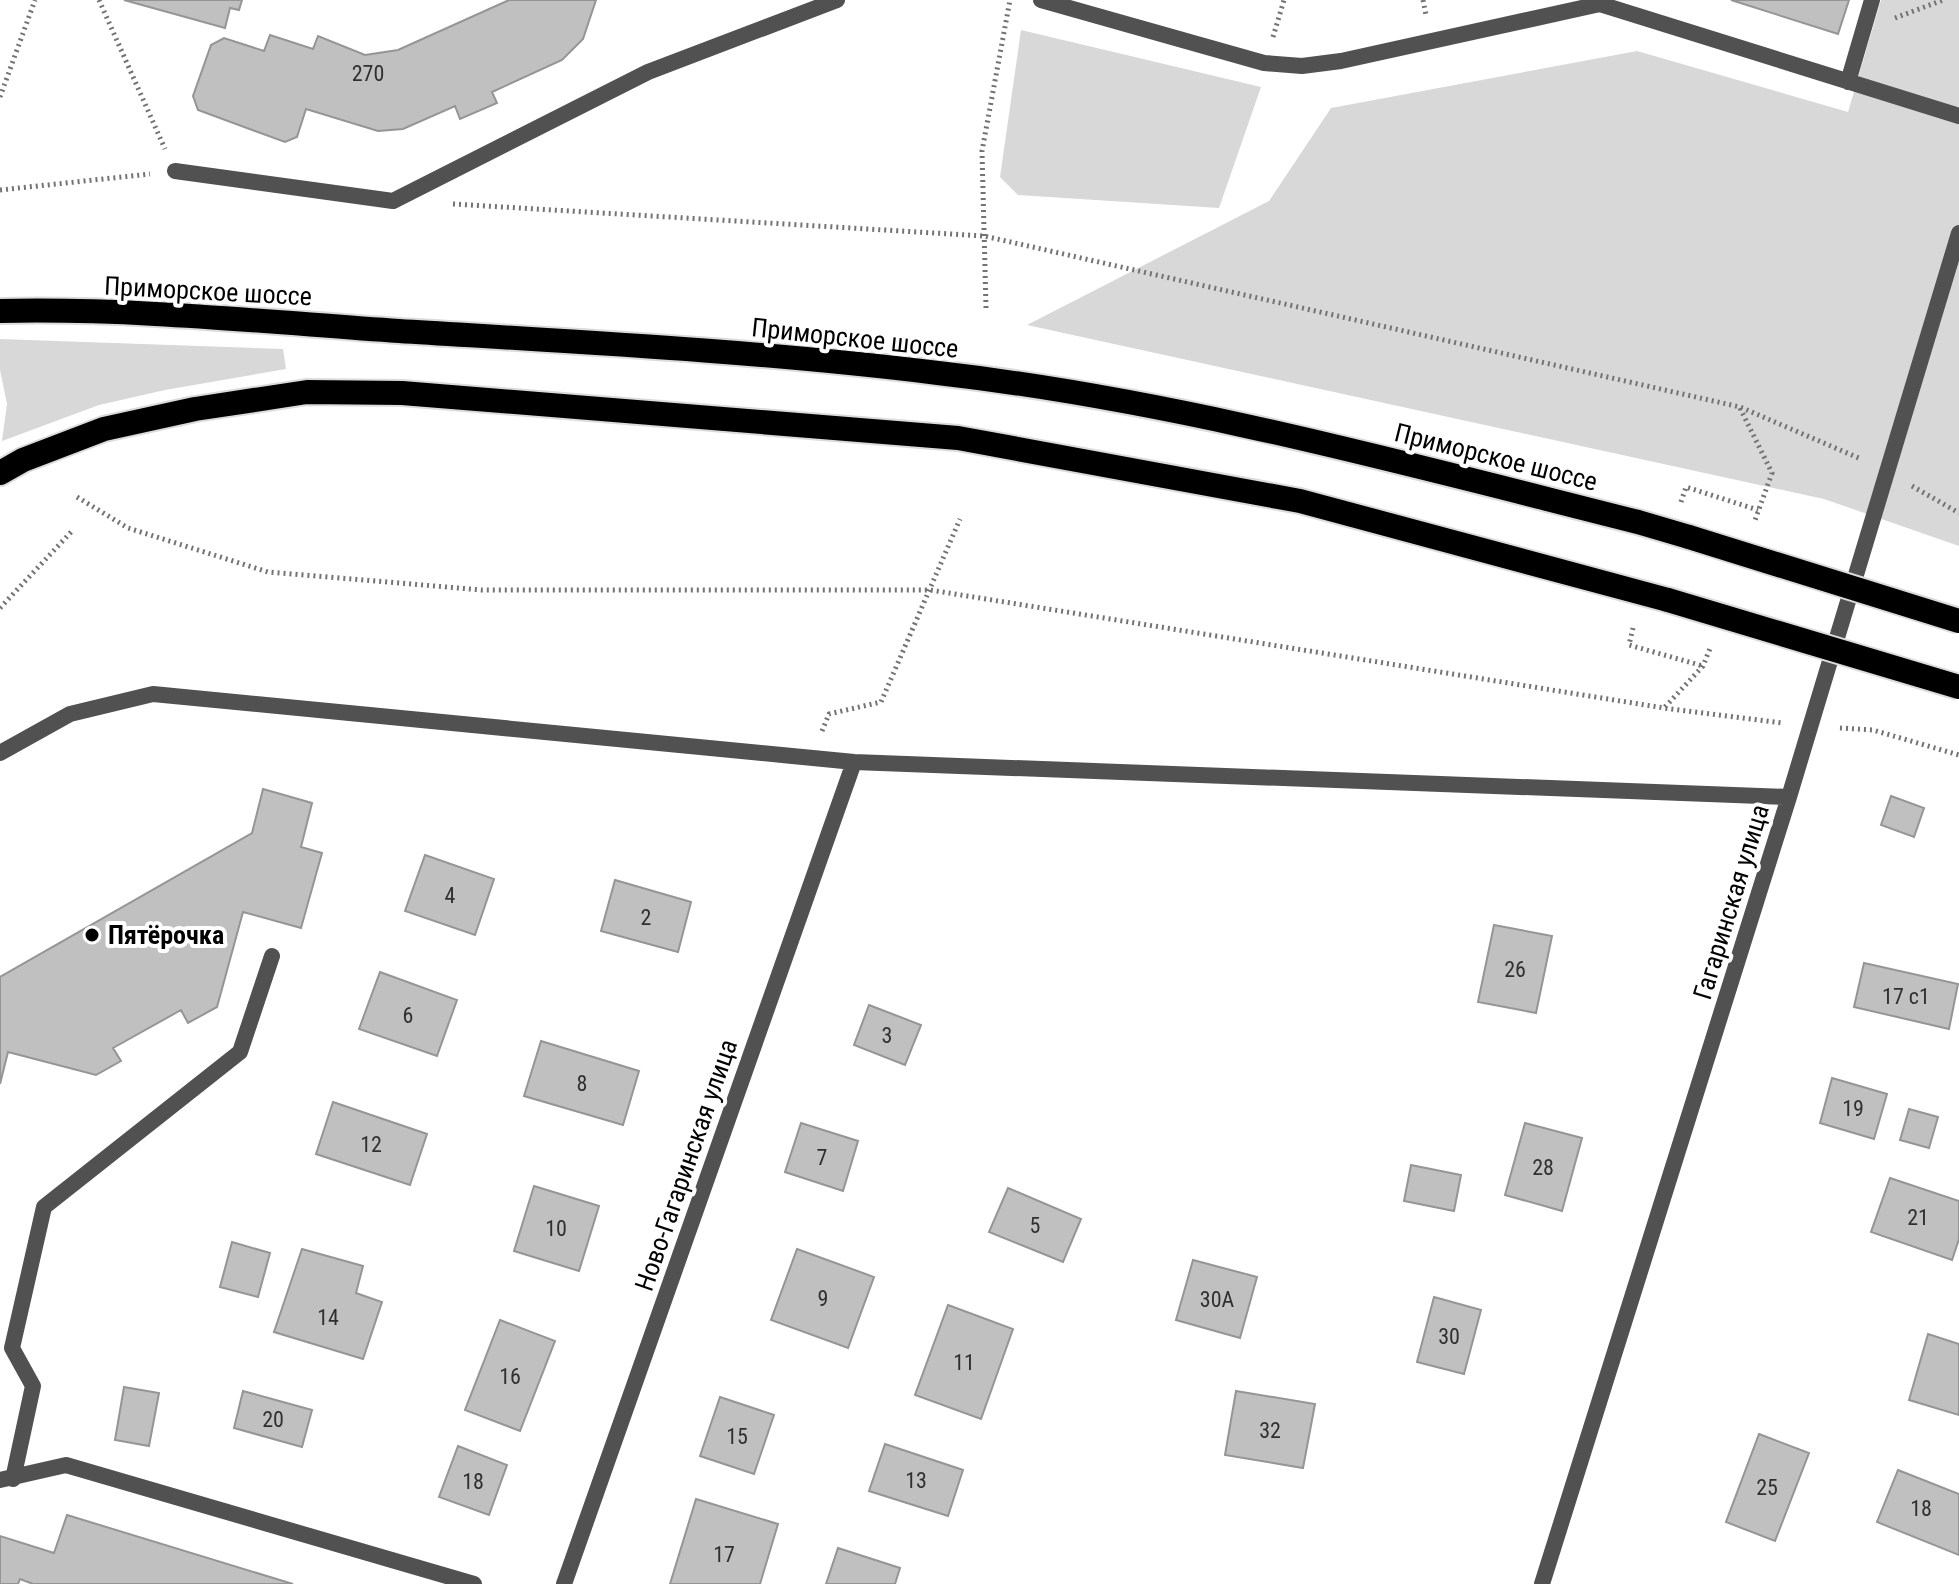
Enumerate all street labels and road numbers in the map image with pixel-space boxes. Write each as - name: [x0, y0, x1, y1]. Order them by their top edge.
- street label: Приморское шоссе: [103, 271, 313, 311]
- street label: Приморское шоссе: [750, 312, 960, 364]
- street label: Приморское шоссе: [1392, 417, 1600, 497]
- street label: Гагаринская улица: [1687, 801, 1775, 1003]
- street label: Ново-Гагаринская улица: [629, 1035, 743, 1295]

